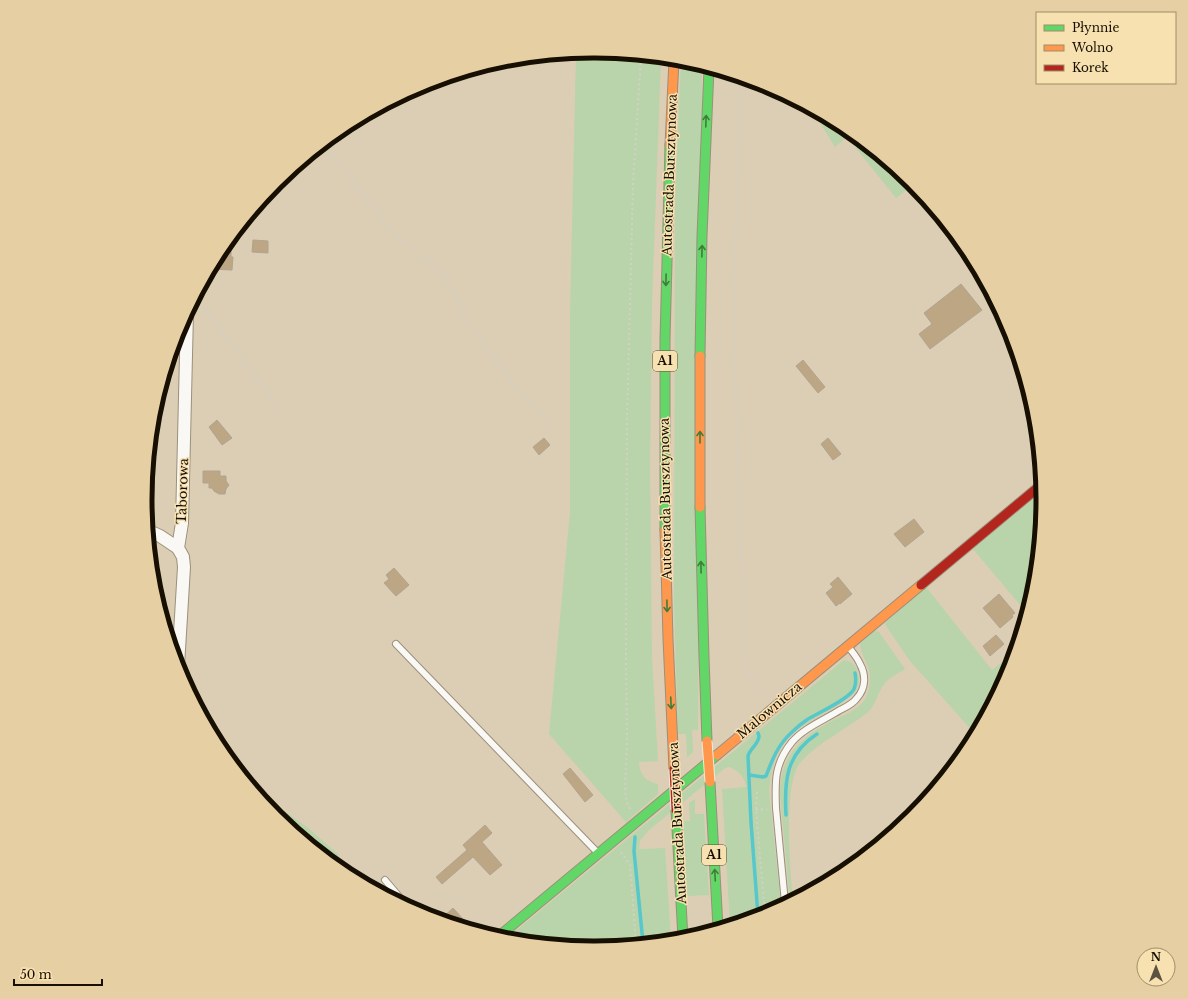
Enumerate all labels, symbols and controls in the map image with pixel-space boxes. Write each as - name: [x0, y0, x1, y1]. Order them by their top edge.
- legend: [1036, 12, 1176, 84]
- text: Płynnie: [1072, 20, 1119, 35]
- text: Wolno: [1071, 40, 1113, 55]
- text: Korek: [1072, 60, 1109, 75]
- street label: Autostrada Bursztynowa: [658, 93, 681, 257]
- one-way arrow: [702, 115, 710, 128]
- one-way arrow: [698, 245, 705, 258]
- one-way arrow: [662, 273, 670, 286]
- road number: A1: [653, 351, 677, 371]
- street label: Autostrada Bursztynowa: [656, 417, 675, 581]
- one-way arrow: [696, 431, 704, 444]
- street label: Taborowa: [173, 457, 192, 524]
- one-way arrow: [697, 561, 705, 574]
- one-way arrow: [663, 599, 671, 612]
- street label: Malownicza: [733, 678, 806, 743]
- one-way arrow: [667, 696, 674, 709]
- street label: Autostrada Bursztynowa: [665, 741, 690, 905]
- road number: A1: [702, 845, 726, 865]
- one-way arrow: [711, 869, 718, 882]
- north arrow: [1136, 947, 1176, 987]
- text: N: [1151, 950, 1162, 964]
- scale bar: [14, 961, 102, 987]
- text: 50 m: [20, 967, 52, 982]

